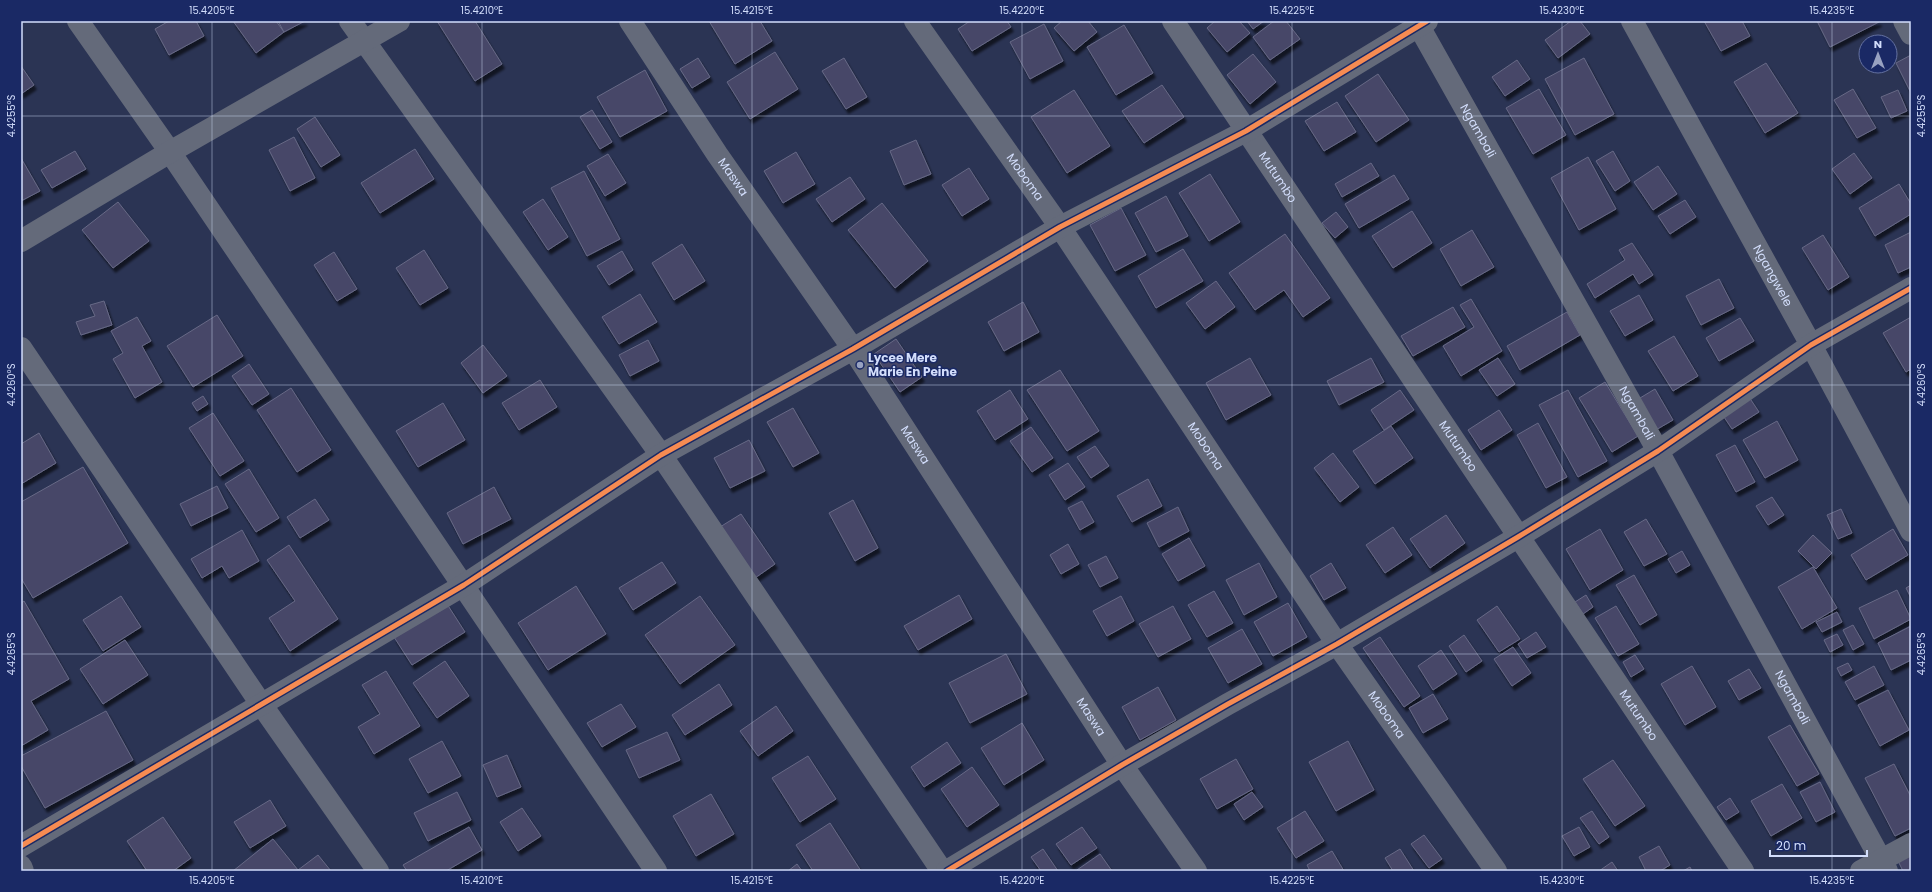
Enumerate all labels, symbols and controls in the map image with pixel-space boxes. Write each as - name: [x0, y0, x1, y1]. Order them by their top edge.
- text: 15.4205°E: [189, 3, 235, 18]
- text: 15.4210°E: [461, 3, 503, 18]
- text: 15.4215°E: [731, 3, 773, 18]
- text: 15.4220°E: [1000, 3, 1044, 18]
- text: 15.4225°E: [1270, 3, 1314, 18]
- text: 15.4230°E: [1539, 3, 1585, 18]
- text: 15.4235°E: [1809, 3, 1855, 18]
- north arrow: [1858, 34, 1898, 74]
- text: N: [1874, 36, 1882, 52]
- text: 4.4255°S: [4, 94, 19, 137]
- text: 4.4255°S: [1914, 94, 1929, 137]
- street label: Ngambali: [1456, 101, 1500, 161]
- street label: Mutumbo: [1255, 148, 1302, 206]
- street label: Moboma: [1003, 150, 1048, 204]
- street label: Maswa: [714, 154, 753, 199]
- street label: Ngangwele: [1749, 242, 1797, 309]
- place label: Lycee Mere Marie En Peine: [868, 349, 957, 380]
- marker: Lycee Mere Marie En Peine: [855, 360, 865, 370]
- text: 4.4260°S: [4, 363, 19, 407]
- text: 4.4260°S: [1914, 363, 1929, 407]
- street label: Ngambali: [1615, 383, 1659, 443]
- street label: Mutumbo: [1435, 417, 1482, 475]
- street label: Moboma: [1184, 419, 1228, 473]
- street label: Maswa: [897, 422, 934, 467]
- text: 4.4265°S: [4, 632, 19, 676]
- text: 4.4265°S: [1914, 632, 1929, 676]
- street label: Ngambali: [1771, 667, 1814, 727]
- street label: Mutumbo: [1616, 686, 1662, 744]
- street label: Moboma: [1364, 687, 1410, 742]
- street label: Maswa: [1073, 694, 1110, 739]
- scale bar: [1770, 832, 1867, 858]
- text: 20 m: [1776, 837, 1806, 854]
- text: 15.4205°E: [189, 873, 235, 888]
- text: 15.4210°E: [461, 873, 503, 888]
- text: 15.4215°E: [731, 873, 773, 888]
- text: 15.4220°E: [1000, 873, 1044, 888]
- text: 15.4225°E: [1270, 873, 1314, 888]
- text: 15.4230°E: [1539, 873, 1585, 888]
- text: 15.4235°E: [1809, 873, 1855, 888]

